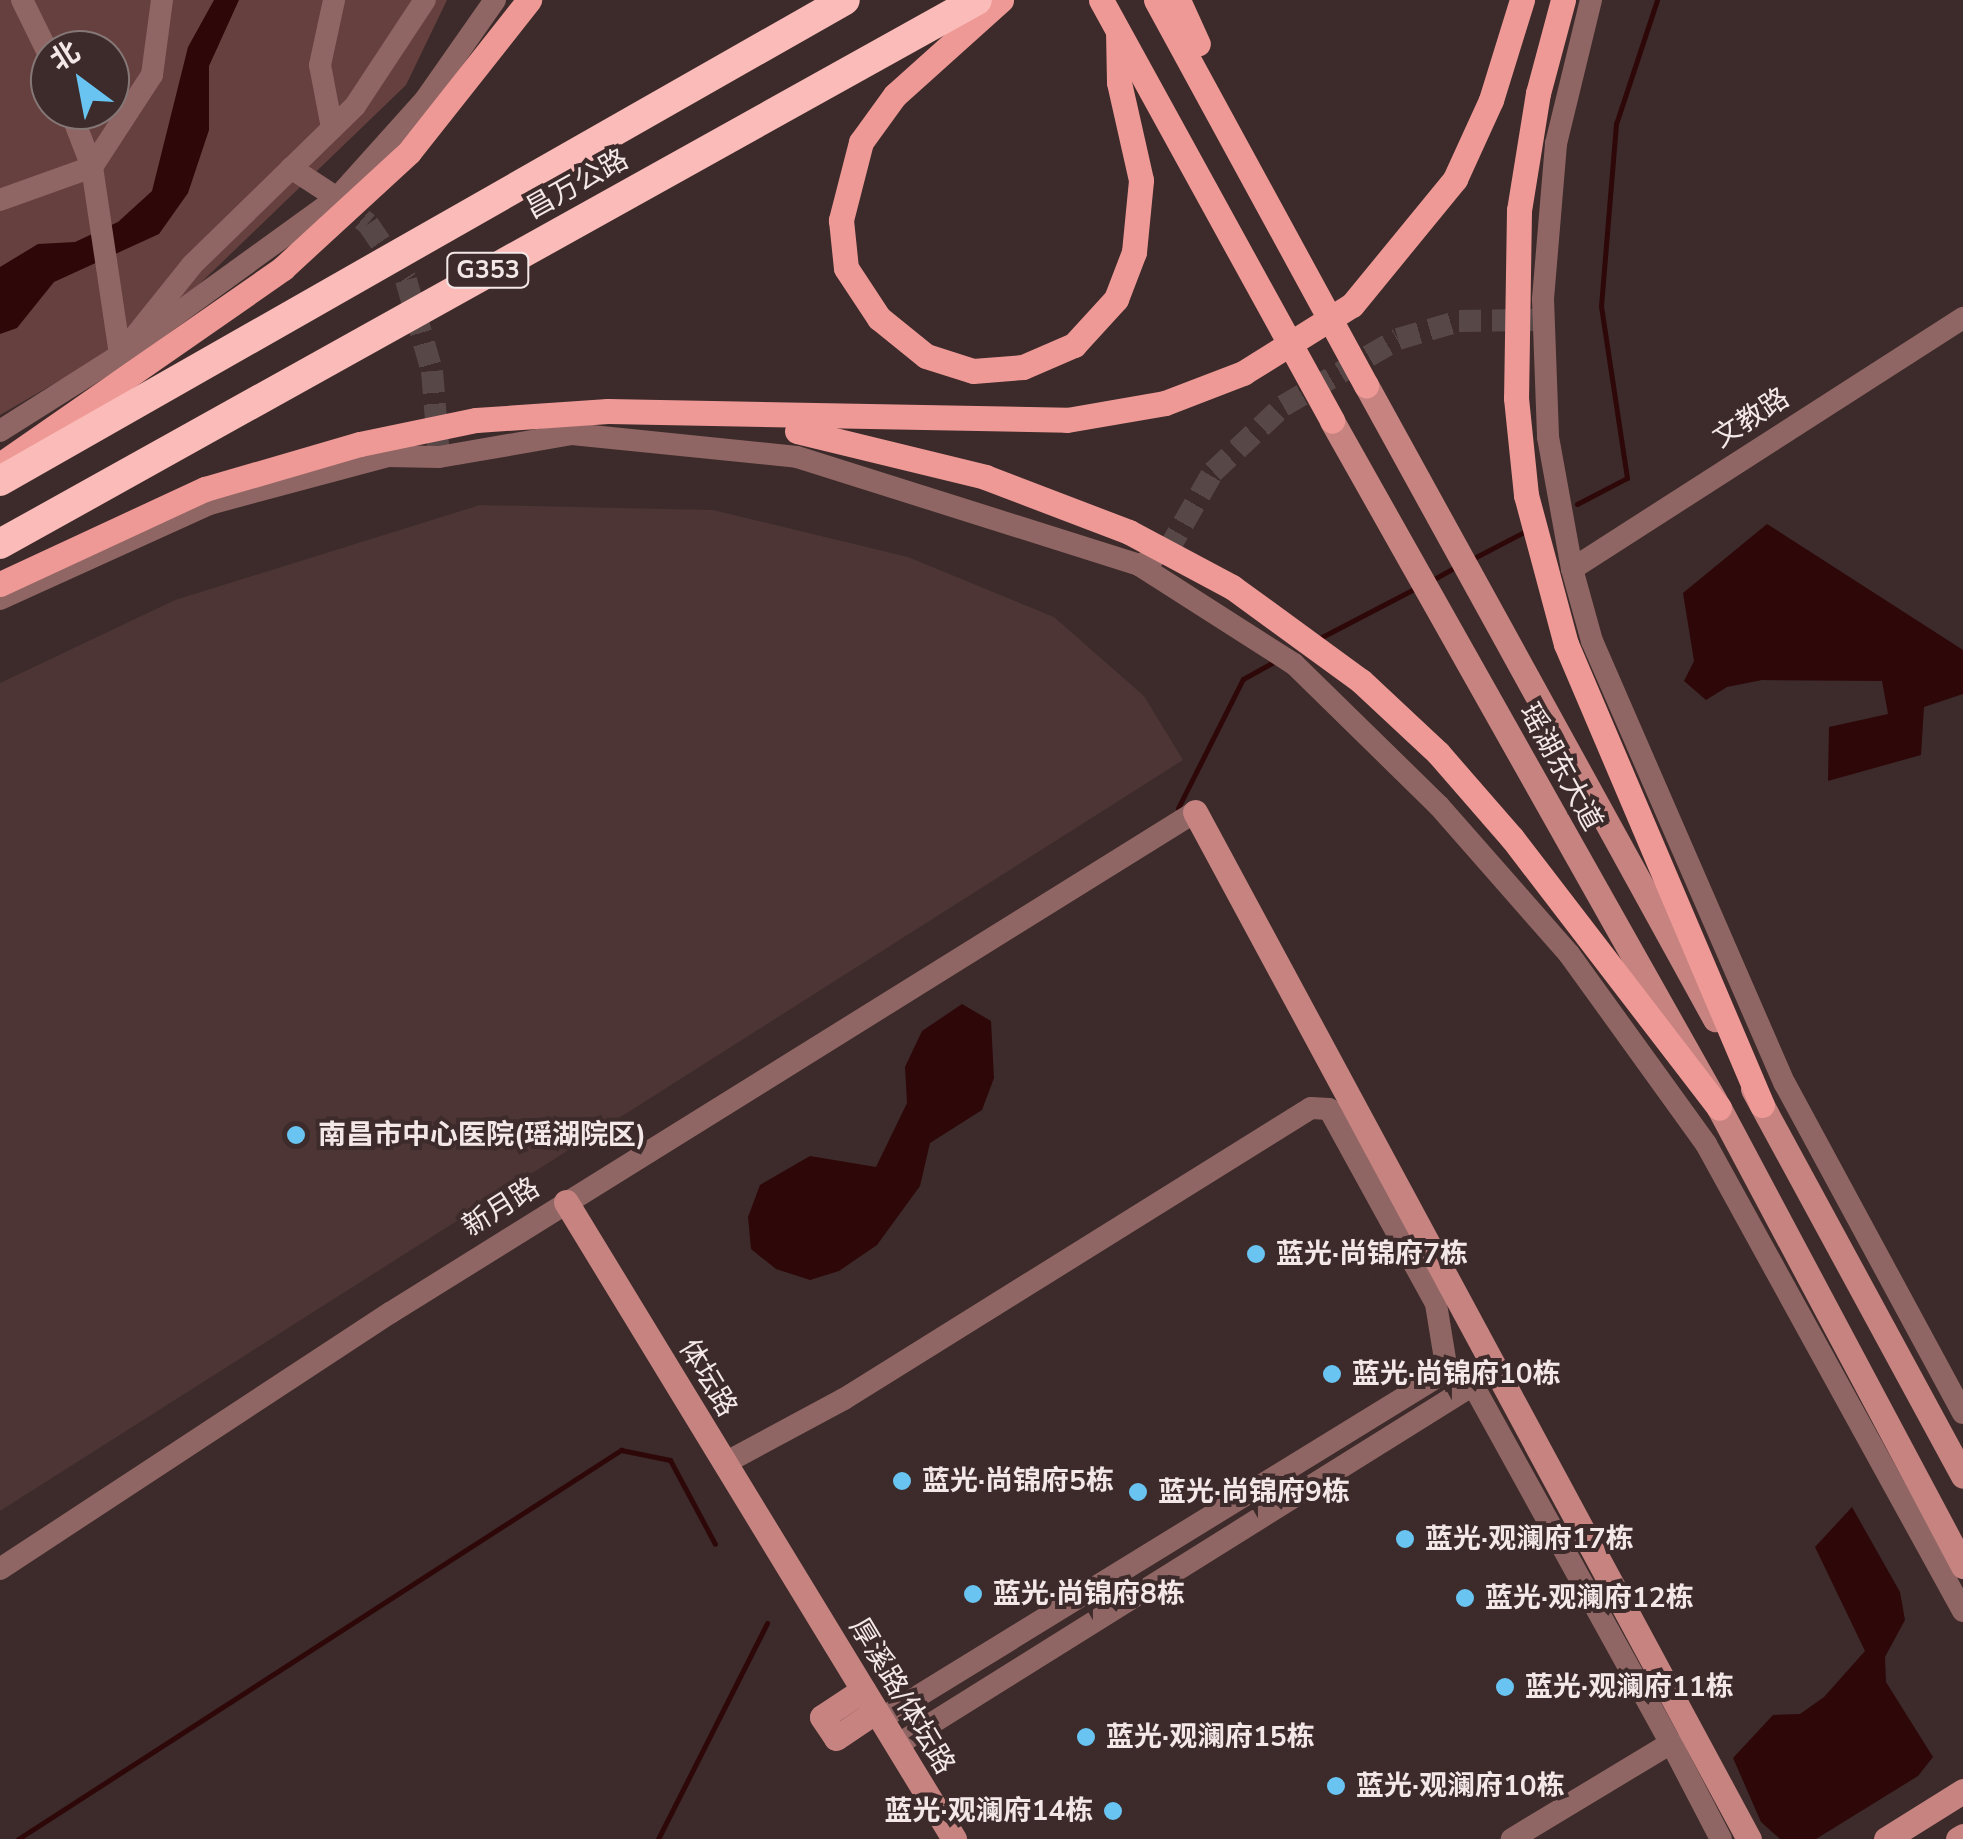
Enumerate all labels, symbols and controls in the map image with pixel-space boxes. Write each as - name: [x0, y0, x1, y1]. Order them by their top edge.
- north arrow: [30, 30, 130, 130]
- text: 北: [43, 33, 87, 80]
- street label: 昌万公路: [520, 142, 634, 226]
- road number: G353: [446, 250, 530, 290]
- street label: 文教路: [1707, 381, 1795, 455]
- street label: 瑶湖东大道: [1512, 698, 1610, 836]
- place label: 南昌市中心医院(瑶湖院区): [318, 1118, 646, 1152]
- marker: 南昌市中心医院(瑶湖院区): [283, 1122, 309, 1148]
- street label: 新月路: [456, 1170, 546, 1244]
- place label: 蓝光·尚锦府7栋: [1276, 1237, 1468, 1271]
- marker: 蓝光·尚锦府7栋: [1245, 1243, 1267, 1265]
- street label: 体坛路: [672, 1333, 744, 1423]
- place label: 蓝光·尚锦府10栋: [1352, 1357, 1561, 1391]
- marker: 蓝光·尚锦府10栋: [1321, 1363, 1343, 1385]
- place label: 蓝光·尚锦府5栋: [922, 1464, 1114, 1498]
- marker: 蓝光·尚锦府5栋: [891, 1470, 913, 1492]
- place label: 蓝光·尚锦府9栋: [1158, 1475, 1350, 1509]
- marker: 蓝光·尚锦府9栋: [1127, 1481, 1149, 1503]
- place label: 蓝光·观澜府17栋: [1425, 1522, 1634, 1556]
- marker: 蓝光·观澜府17栋: [1394, 1528, 1416, 1550]
- place label: 蓝光·尚锦府8栋: [993, 1577, 1185, 1611]
- place label: 蓝光·观澜府12栋: [1485, 1581, 1694, 1615]
- marker: 蓝光·尚锦府8栋: [962, 1583, 984, 1605]
- marker: 蓝光·观澜府12栋: [1454, 1587, 1476, 1609]
- street label: 厚溪路/体坛路: [842, 1612, 962, 1780]
- place label: 蓝光·观澜府11栋: [1525, 1670, 1734, 1704]
- marker: 蓝光·观澜府11栋: [1494, 1676, 1516, 1698]
- place label: 蓝光·观澜府15栋: [1106, 1720, 1315, 1754]
- marker: 蓝光·观澜府15栋: [1075, 1726, 1097, 1748]
- place label: 蓝光·观澜府10栋: [1356, 1769, 1565, 1803]
- marker: 蓝光·观澜府10栋: [1325, 1775, 1347, 1797]
- place label: 蓝光·观澜府14栋: [884, 1794, 1093, 1828]
- marker: 蓝光·观澜府14栋: [1102, 1800, 1124, 1822]

